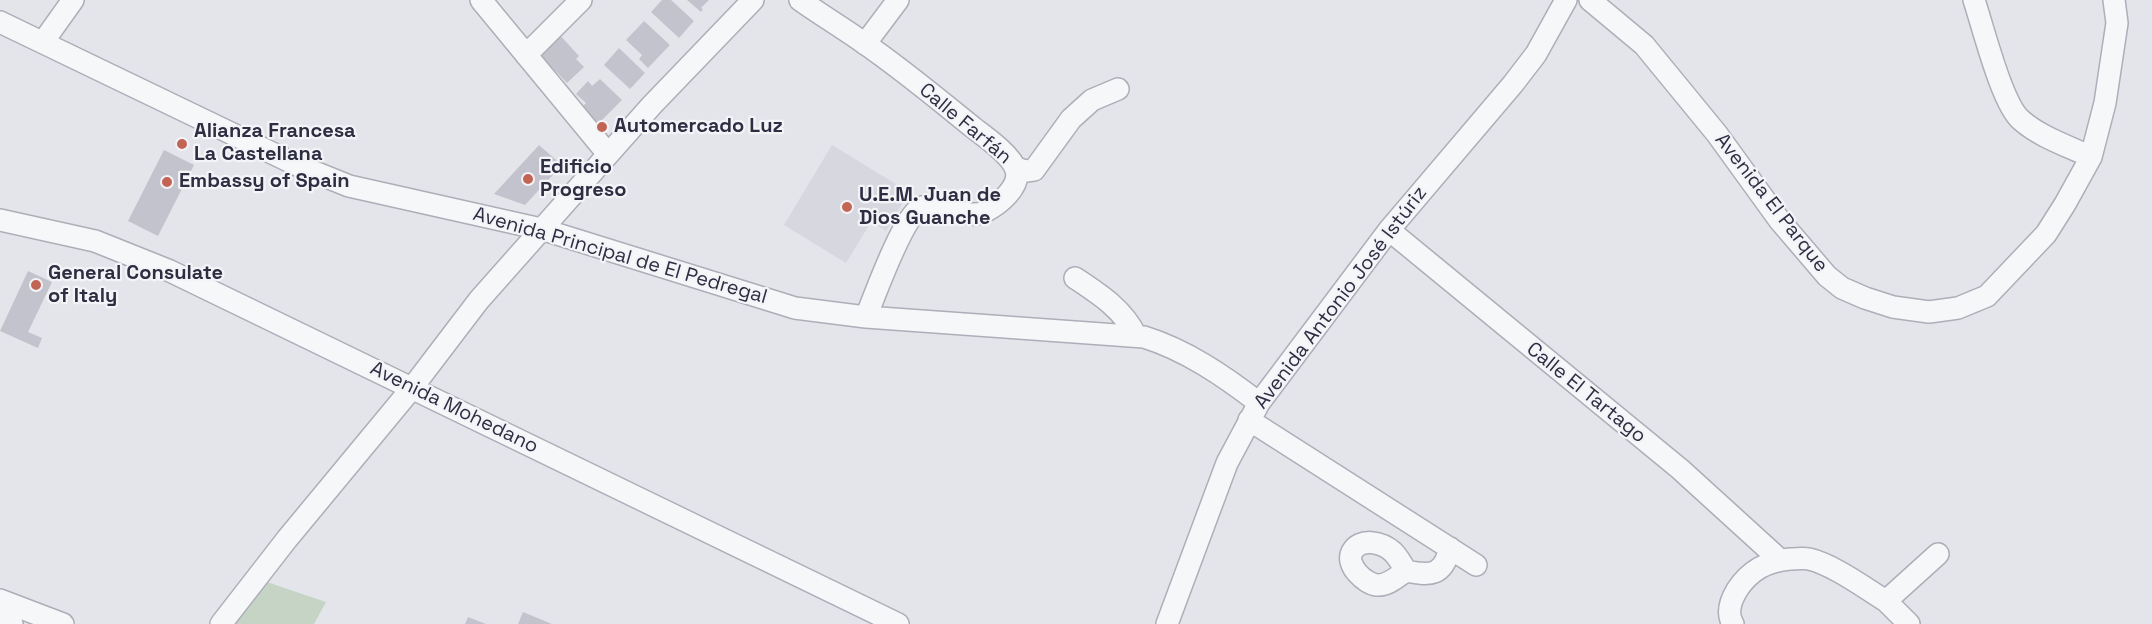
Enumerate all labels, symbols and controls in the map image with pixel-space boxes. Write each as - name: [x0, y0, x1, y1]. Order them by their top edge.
- street label: Calle Farfán: [914, 78, 1016, 170]
- place label: Automercado Luz: [614, 115, 783, 139]
- place label: Alianza Francesa La Castellana: [194, 120, 356, 167]
- marker: Automercado Luz: [595, 120, 609, 134]
- street label: Avenida El Parque: [1709, 129, 1833, 277]
- marker: Alianza Francesa La Castellana: [175, 137, 189, 151]
- place label: Edificio Progreso: [540, 156, 626, 203]
- place label: Embassy of Spain: [179, 170, 350, 194]
- marker: Edificio Progreso: [521, 172, 535, 186]
- marker: Embassy of Spain: [160, 175, 174, 189]
- street label: Avenida Antonio José Istúriz: [1249, 182, 1433, 414]
- place label: U.E.M. Juan de Dios Guanche: [859, 184, 1001, 231]
- marker: U.E.M. Juan de Dios Guanche: [840, 200, 854, 214]
- street label: Avenida Principal de El Pedregal: [470, 202, 770, 310]
- place label: General Consulate of Italy: [48, 262, 223, 309]
- marker: General Consulate of Italy: [29, 278, 43, 292]
- street label: Calle El Tartago: [1521, 337, 1651, 449]
- street label: Avenida Mohedano: [366, 357, 542, 459]

